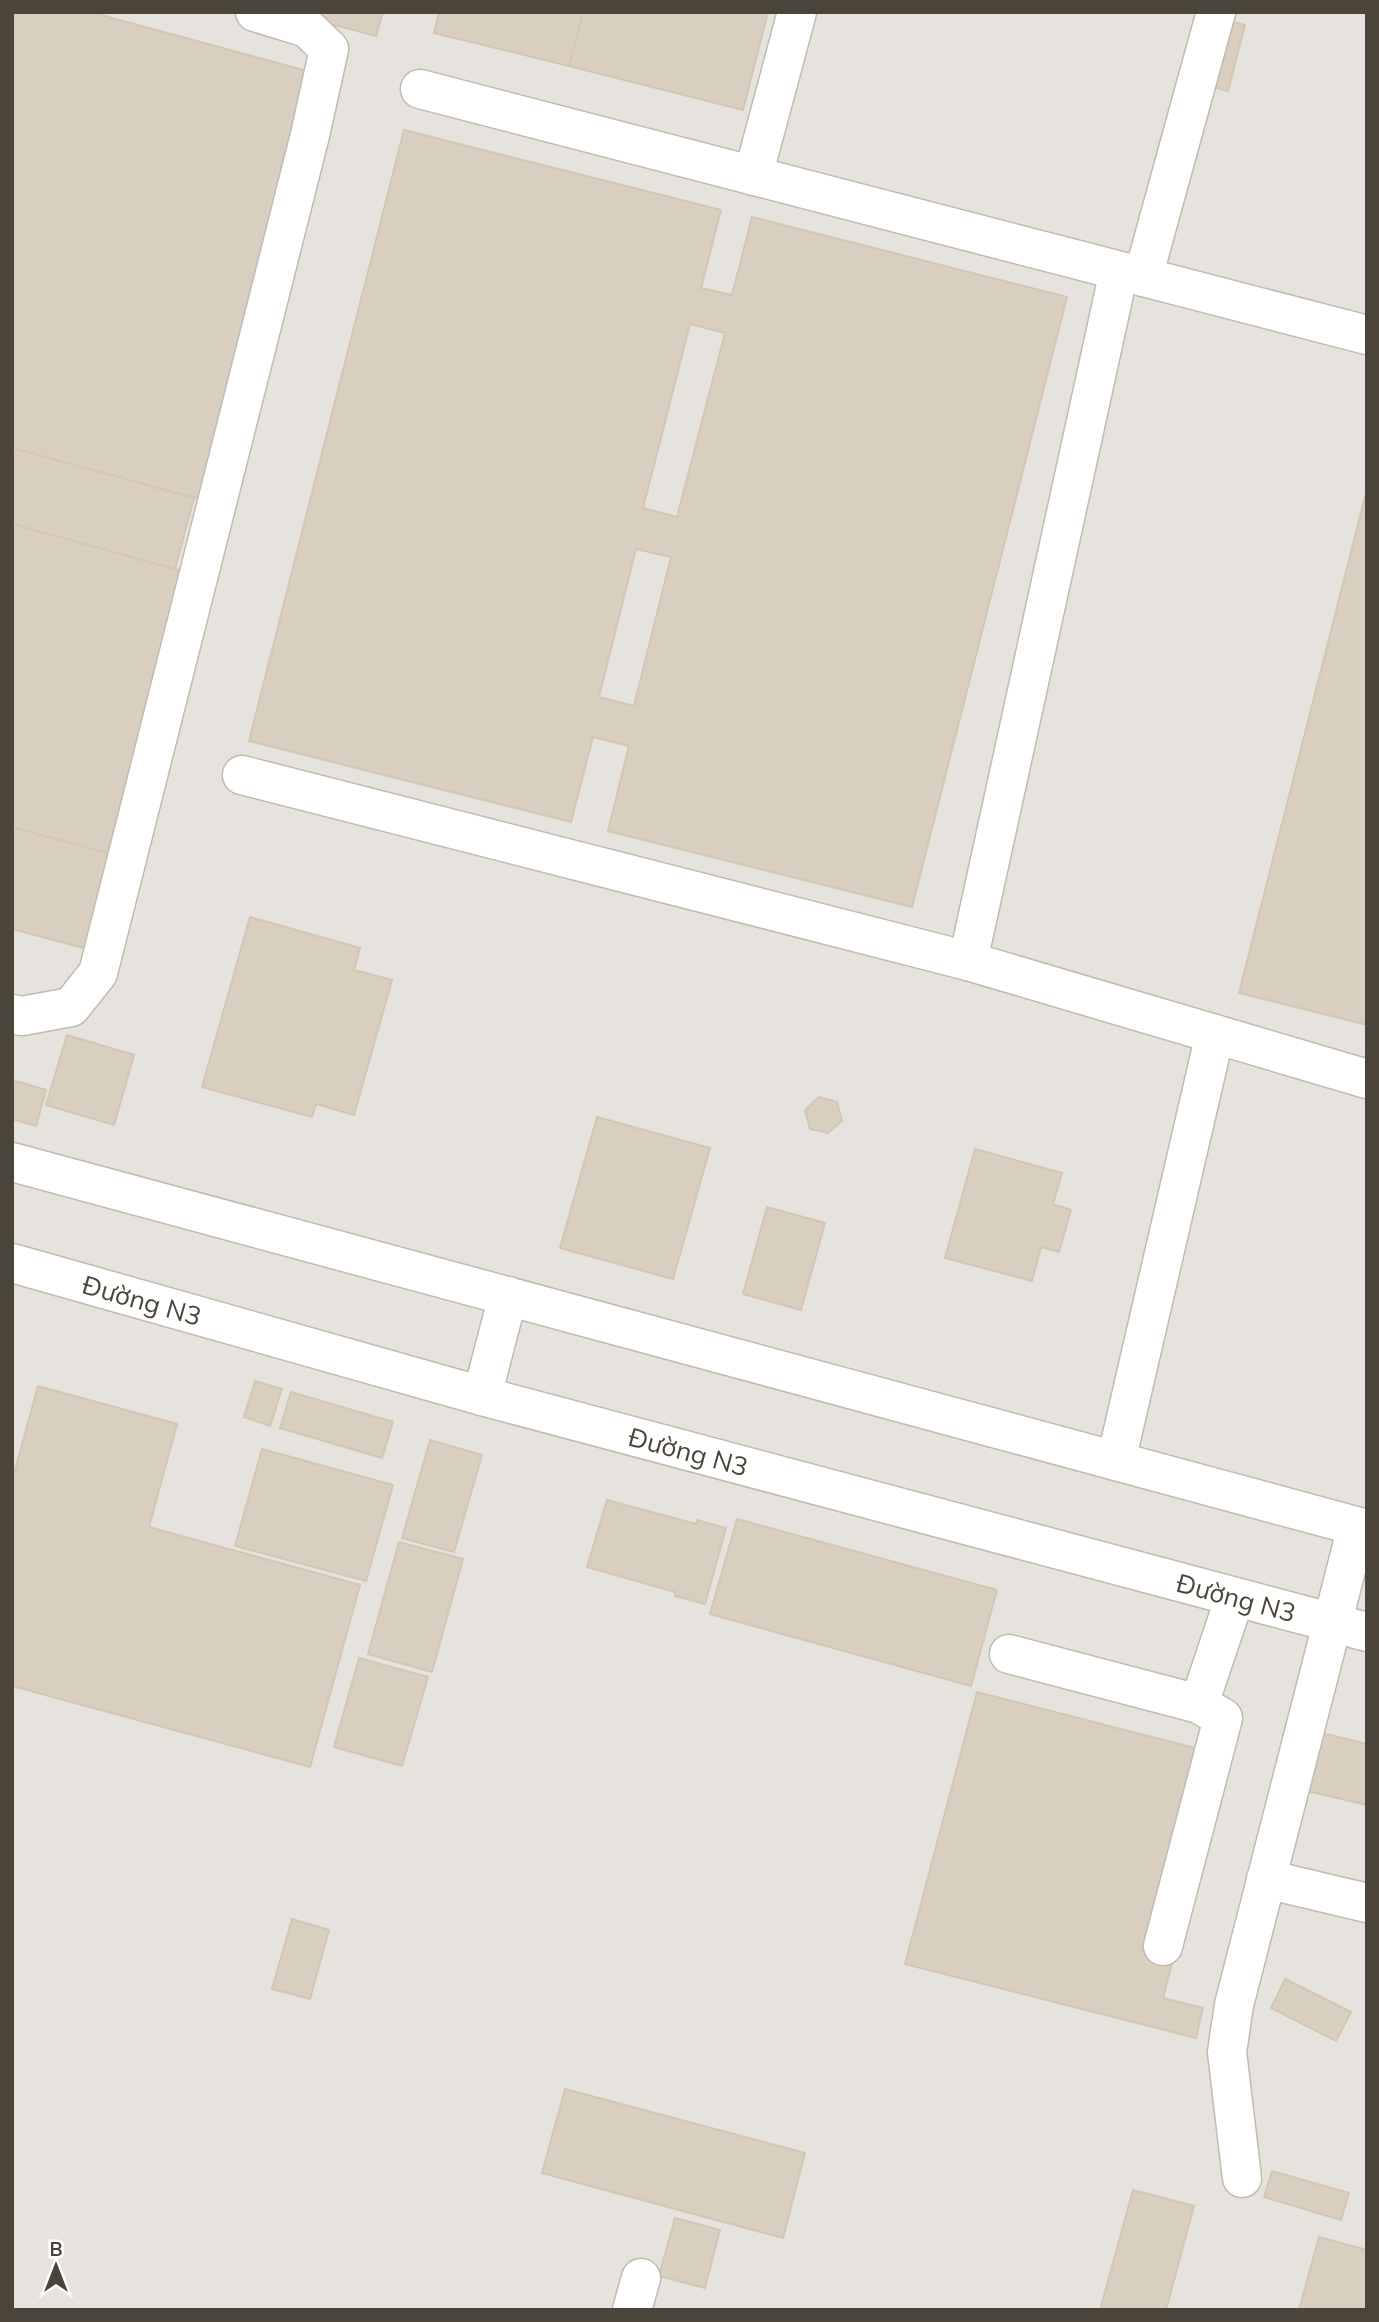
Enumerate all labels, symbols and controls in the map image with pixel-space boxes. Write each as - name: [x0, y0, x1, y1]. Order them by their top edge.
- street label: Đường N3: [79, 1267, 205, 1332]
- street label: Đường N3: [625, 1419, 752, 1483]
- street label: Đường N3: [1173, 1565, 1299, 1629]
- north arrow: [21, 2231, 91, 2301]
- text: B: [49, 2237, 63, 2261]

